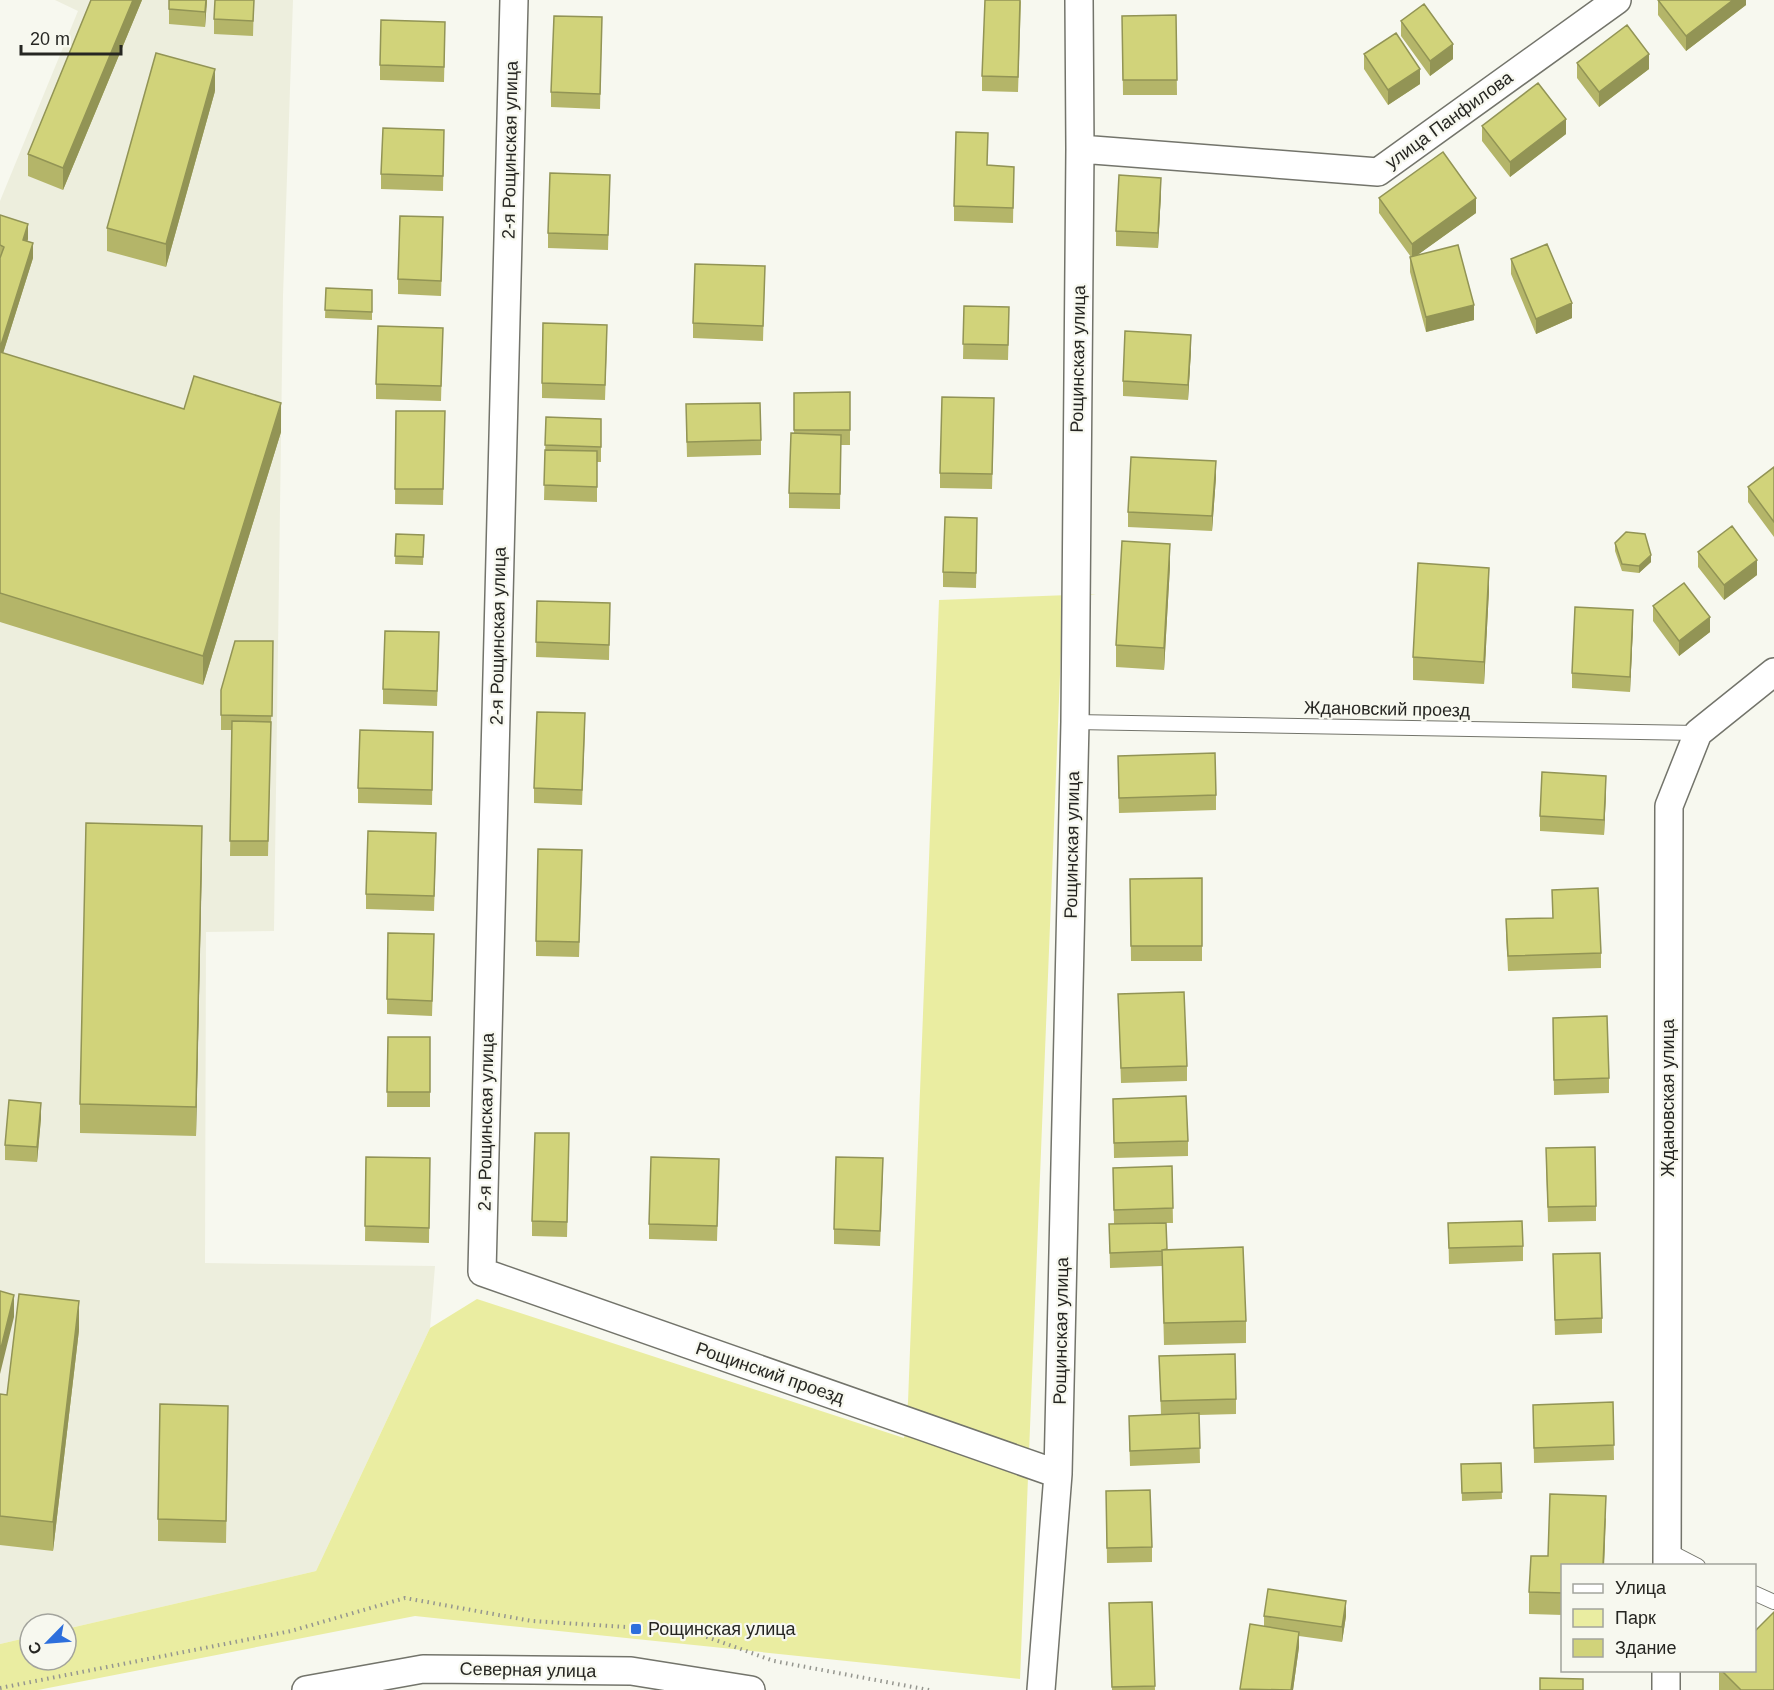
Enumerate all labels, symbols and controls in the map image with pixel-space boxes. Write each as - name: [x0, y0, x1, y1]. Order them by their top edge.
- scale bar: [21, 18, 122, 56]
- text: 20 m: [30, 29, 70, 49]
- street label: 2-я Рощинская улица: [498, 60, 522, 239]
- street label: улица Панфилова: [1382, 67, 1517, 173]
- street label: Рощинская улица: [1067, 284, 1089, 433]
- street label: 2-я Рощинская улица: [486, 546, 510, 725]
- street label: Ждановский проезд: [1304, 698, 1471, 720]
- street label: Рощинская улица: [1061, 770, 1083, 919]
- street label: Ждановская улица: [1658, 1018, 1678, 1177]
- street label: 2-я Рощинская улица: [474, 1032, 498, 1211]
- street label: Рощинская улица: [1050, 1256, 1072, 1405]
- street label: Рощинский проезд: [693, 1338, 847, 1408]
- legend: [1561, 1564, 1756, 1672]
- text: Улица: [1615, 1578, 1667, 1598]
- text: Парк: [1615, 1608, 1656, 1628]
- north arrow: [18, 1612, 78, 1672]
- place label: Рощинская улица: [648, 1619, 797, 1639]
- marker: Рощинская улица: [629, 1622, 643, 1636]
- text: Здание: [1615, 1638, 1676, 1658]
- text: С: [25, 1639, 45, 1657]
- street label: Северная улица: [460, 1659, 597, 1681]

